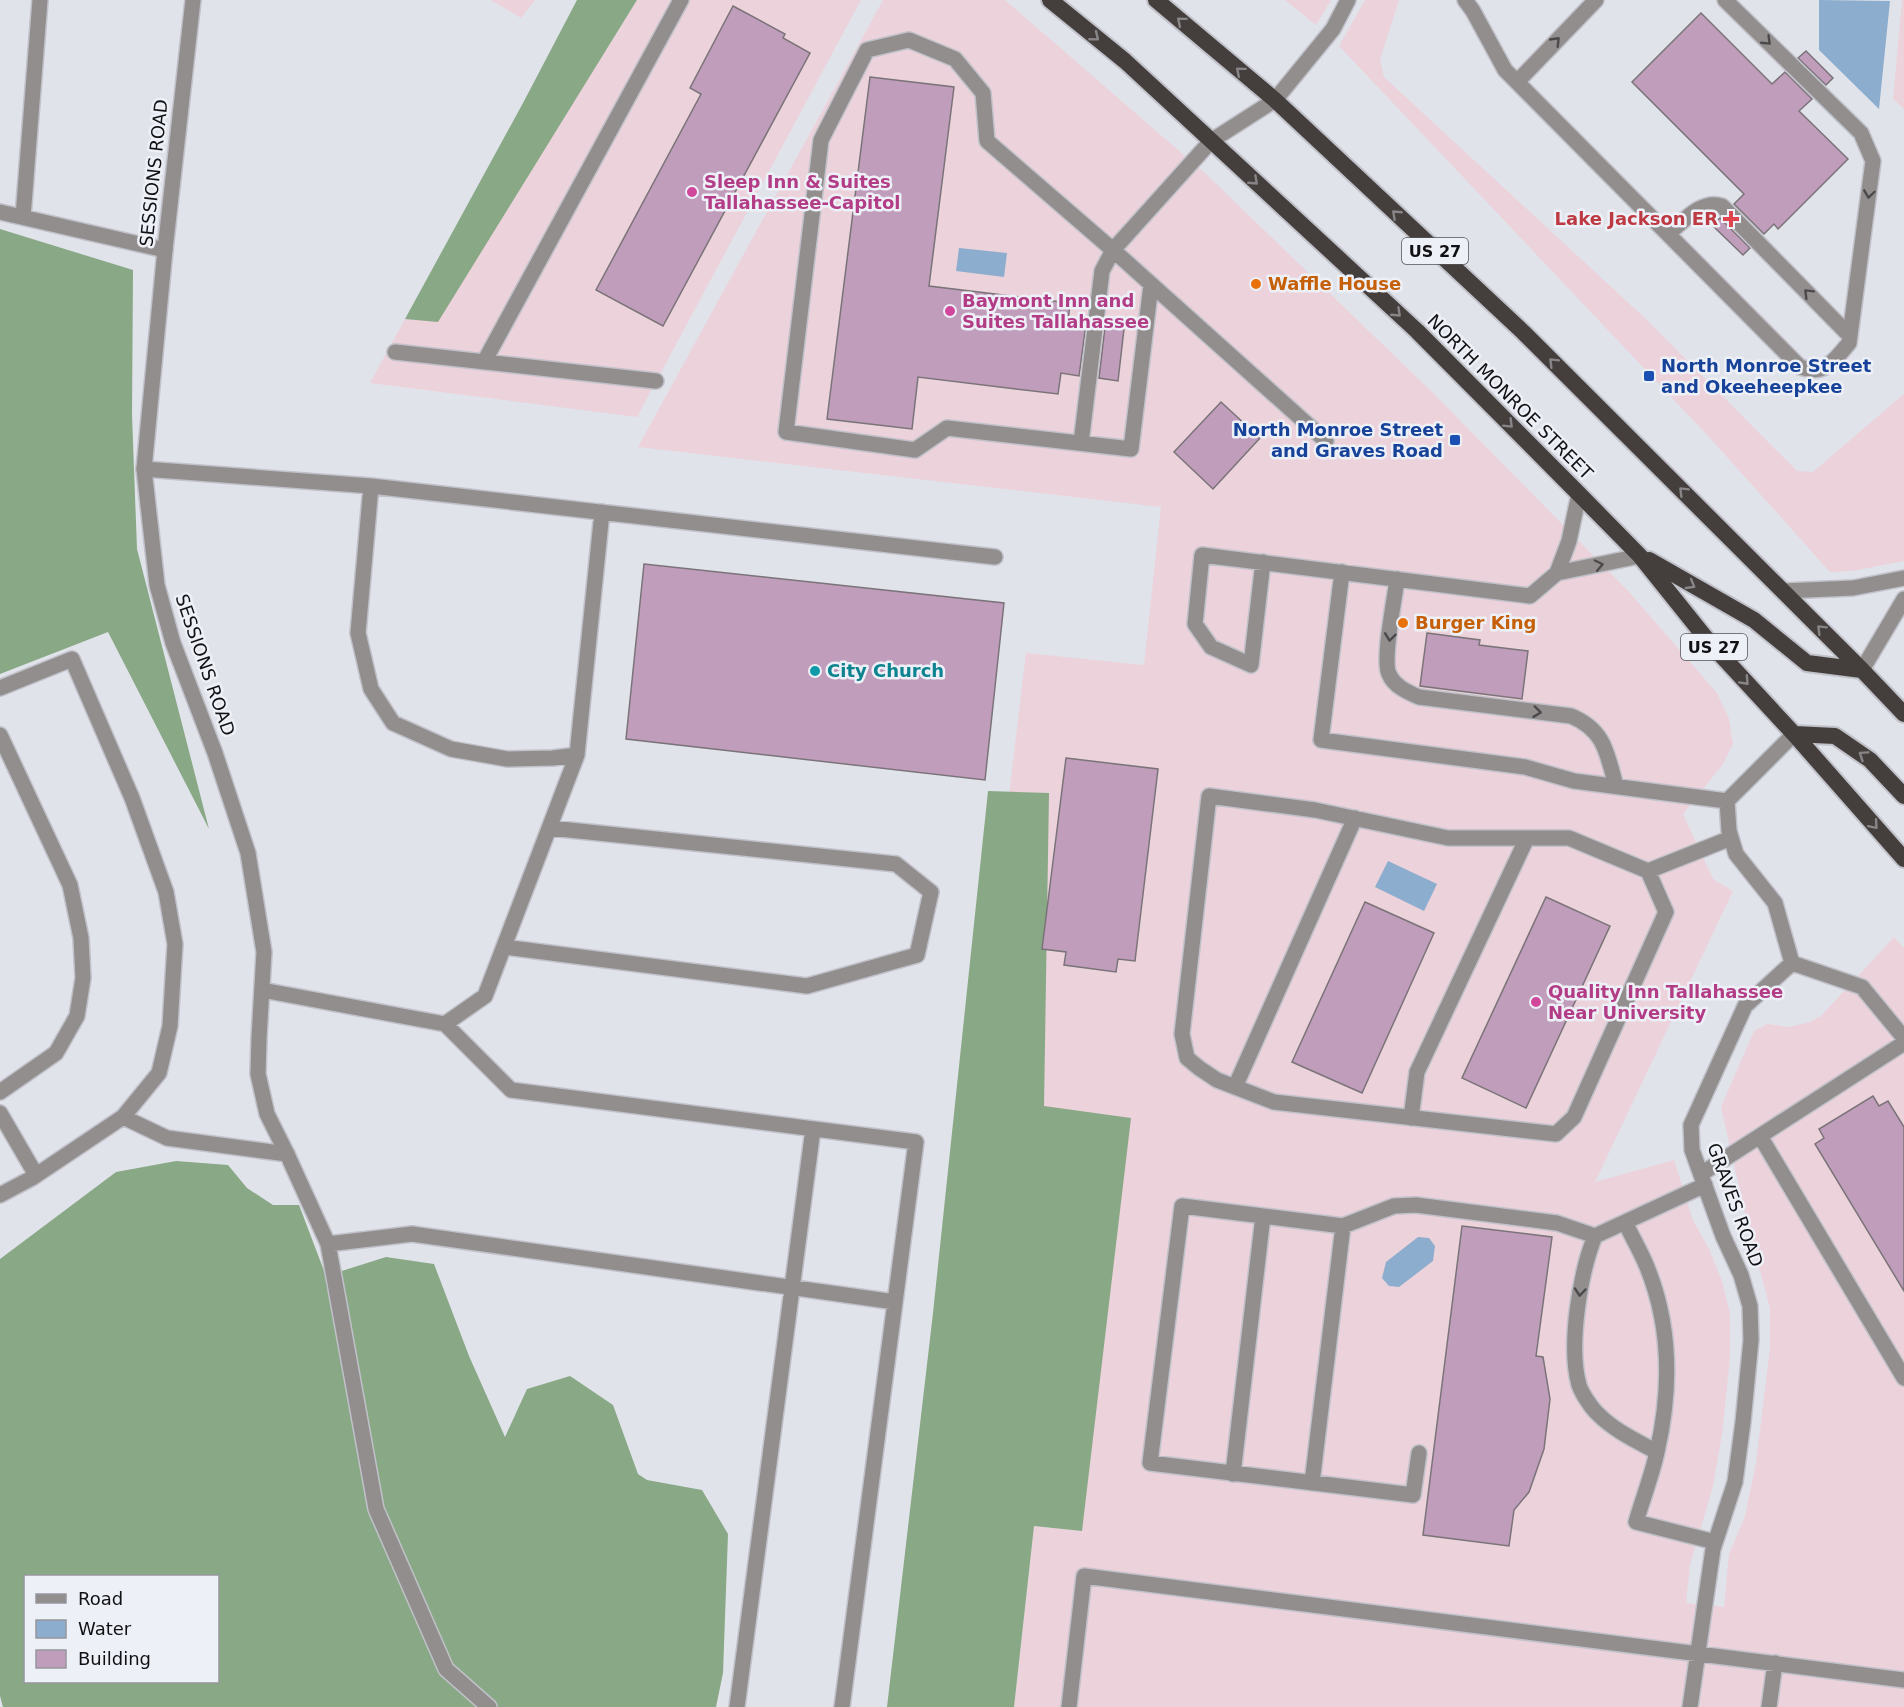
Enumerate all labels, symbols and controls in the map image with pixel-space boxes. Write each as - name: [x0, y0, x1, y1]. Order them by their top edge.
- one-way arrow: [1177, 17, 1188, 28]
- one-way arrow: [1088, 30, 1099, 41]
- one-way arrow: [1761, 34, 1771, 45]
- one-way arrow: [1549, 37, 1560, 48]
- one-way arrow: [1236, 67, 1247, 78]
- street label: SESSIONS ROAD: [135, 98, 172, 248]
- place label: Sleep Inn & Suites Tallahassee-Capitol: [704, 171, 900, 213]
- one-way arrow: [1247, 174, 1258, 185]
- marker: Sleep Inn & Suites Tallahassee-Capitol: [685, 185, 699, 199]
- one-way arrow: [1863, 189, 1875, 198]
- place label: Lake Jackson ER: [1555, 208, 1718, 229]
- one-way arrow: [1392, 210, 1403, 221]
- marker: Lake Jackson ER: [1722, 210, 1740, 228]
- road number: US 27: [1402, 238, 1468, 264]
- place label: Waffle House: [1268, 273, 1401, 294]
- marker: Waffle House: [1249, 277, 1263, 291]
- place label: Baymont Inn and Suites Tallahassee: [962, 290, 1149, 332]
- one-way arrow: [1805, 290, 1816, 301]
- marker: Baymont Inn and Suites Tallahassee: [943, 304, 957, 318]
- one-way arrow: [1391, 306, 1401, 317]
- street label: NORTH MONROE STREET: [1423, 310, 1598, 484]
- place label: North Monroe Street and Okeeheepkee: [1661, 355, 1872, 397]
- one-way arrow: [1549, 358, 1559, 369]
- marker: North Monroe Street and Okeeheepkee: [1642, 369, 1656, 383]
- one-way arrow: [1501, 416, 1512, 427]
- place label: North Monroe Street and Graves Road: [1233, 419, 1443, 461]
- marker: North Monroe Street and Graves Road: [1448, 433, 1462, 447]
- one-way arrow: [1679, 488, 1690, 499]
- one-way arrow: [1594, 559, 1604, 572]
- one-way arrow: [1685, 577, 1695, 589]
- street label: SESSIONS ROAD: [171, 591, 240, 738]
- place label: Burger King: [1415, 612, 1536, 633]
- marker: Burger King: [1396, 616, 1410, 630]
- one-way arrow: [1817, 625, 1828, 636]
- one-way arrow: [1384, 633, 1396, 642]
- road number: US 27: [1681, 634, 1747, 660]
- place label: City Church: [827, 660, 944, 681]
- marker: City Church: [808, 664, 822, 678]
- one-way arrow: [1738, 674, 1749, 685]
- one-way arrow: [1532, 705, 1542, 718]
- one-way arrow: [1858, 751, 1869, 762]
- one-way arrow: [1867, 818, 1878, 829]
- place label: Quality Inn Tallahassee Near University: [1548, 981, 1783, 1023]
- marker: Quality Inn Tallahassee Near University: [1529, 995, 1543, 1009]
- street label: GRAVES ROAD: [1703, 1140, 1768, 1270]
- one-way arrow: [1574, 1288, 1587, 1297]
- legend: [24, 1575, 219, 1683]
- text: Road: [78, 1588, 123, 1609]
- text: Water: [78, 1618, 132, 1639]
- text: Building: [78, 1648, 151, 1669]

